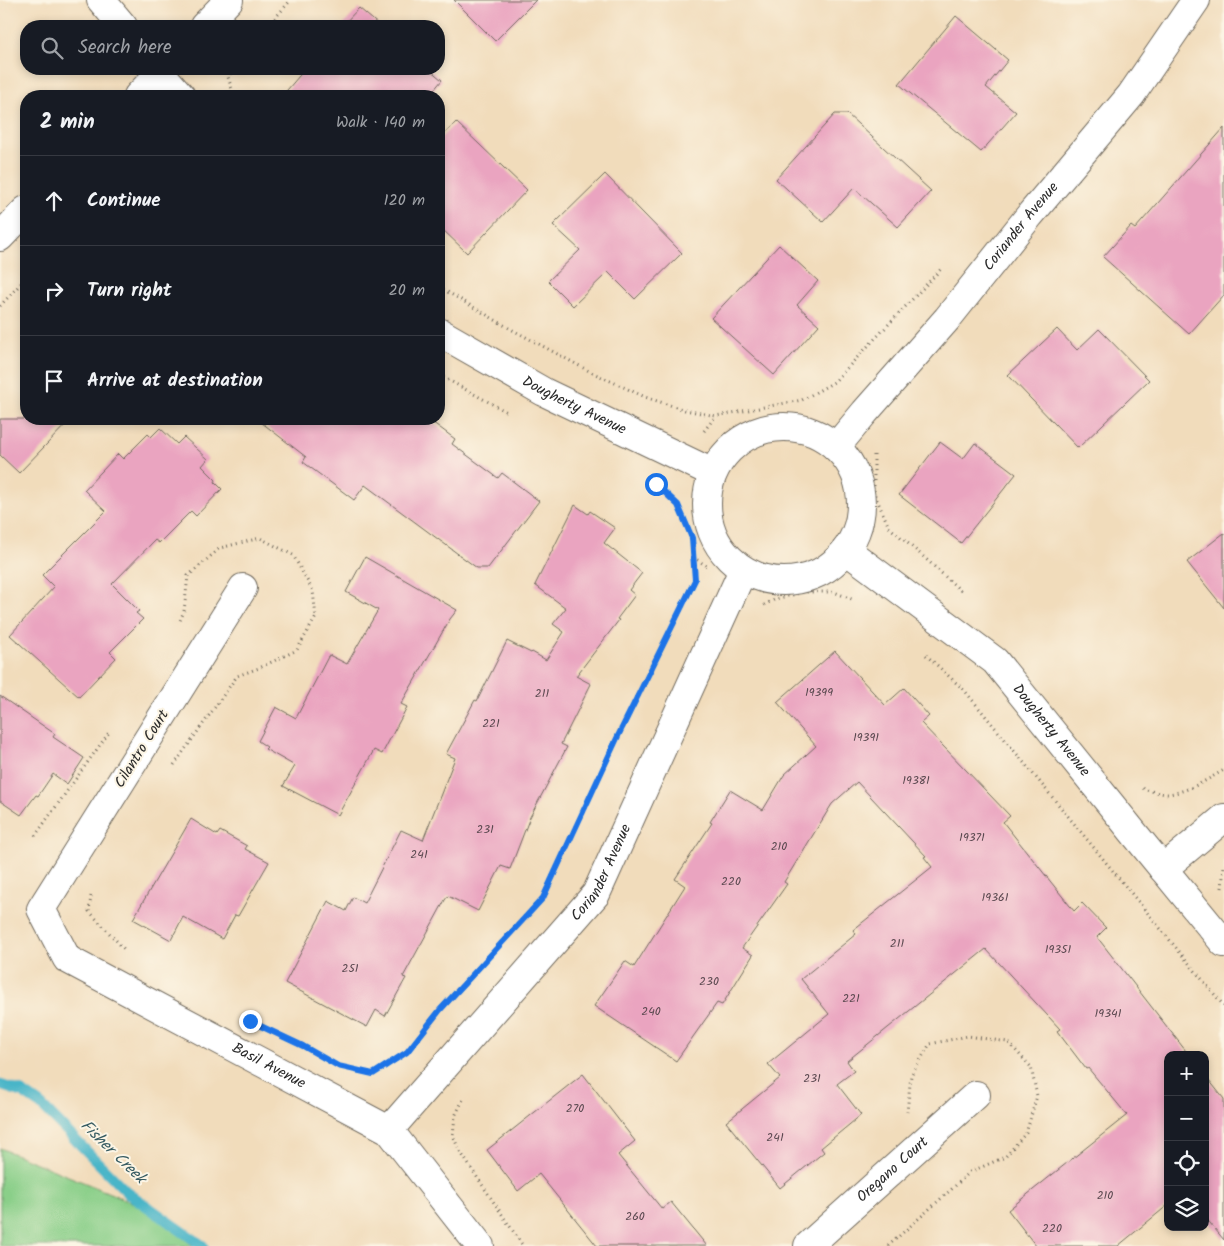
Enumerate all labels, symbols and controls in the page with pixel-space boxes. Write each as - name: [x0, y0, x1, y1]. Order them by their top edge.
- search box: [20, 20, 445, 75]
- text: Search here: [78, 33, 172, 63]
- icon: search: [38, 34, 66, 62]
- text: 2 min: [40, 106, 95, 139]
- text: Walk · 140 m: [336, 110, 425, 135]
- street label: Coriander Avenue: [978, 177, 1065, 276]
- text: Continue: [87, 186, 160, 216]
- icon: ahead: [40, 187, 68, 215]
- text: 120 m: [384, 188, 425, 213]
- text: Turn right: [87, 276, 172, 306]
- icon: right: [40, 277, 68, 305]
- text: 20 m: [389, 278, 425, 303]
- text: Arrive at destination: [87, 366, 263, 396]
- icon: arrive: [40, 367, 68, 395]
- street label: Dougherty Avenue: [517, 370, 630, 442]
- route start: [645, 473, 668, 496]
- street label: Dougherty Avenue: [1006, 679, 1096, 782]
- house number: 19399: [805, 683, 833, 702]
- house number: 211: [535, 684, 549, 703]
- street label: Cilantro Court: [108, 705, 176, 793]
- house number: 221: [482, 714, 500, 733]
- house number: 19391: [853, 728, 879, 747]
- house number: 19381: [902, 771, 930, 790]
- house number: 231: [476, 820, 494, 839]
- street label: Coriander Avenue: [565, 820, 638, 927]
- house number: 19371: [959, 828, 985, 847]
- house number: 210: [771, 837, 787, 856]
- house number: 241: [410, 845, 428, 864]
- house number: 220: [721, 872, 741, 891]
- house number: 19361: [982, 888, 1009, 907]
- house number: 211: [890, 934, 904, 953]
- house number: 19351: [1045, 940, 1072, 959]
- house number: 251: [341, 959, 359, 978]
- house number: 230: [699, 972, 719, 991]
- house number: 221: [842, 989, 860, 1008]
- house number: 240: [641, 1002, 661, 1021]
- house number: 19341: [1095, 1004, 1122, 1023]
- route end: [239, 1010, 262, 1033]
- street label: Basil Avenue: [228, 1037, 310, 1096]
- map controls: [1164, 1051, 1209, 1231]
- button: +: [1164, 1051, 1209, 1096]
- house number: 231: [803, 1069, 821, 1088]
- button: −: [1164, 1096, 1209, 1141]
- house number: 270: [566, 1099, 584, 1118]
- water label: Fisher Creek: [74, 1114, 153, 1192]
- house number: 241: [766, 1128, 784, 1147]
- street label: Oregano Court: [851, 1131, 934, 1209]
- button: locate: [1164, 1141, 1209, 1186]
- house number: 210: [1097, 1186, 1113, 1205]
- button: layers: [1164, 1186, 1209, 1231]
- house number: 260: [625, 1207, 645, 1226]
- house number: 220: [1042, 1219, 1062, 1238]

